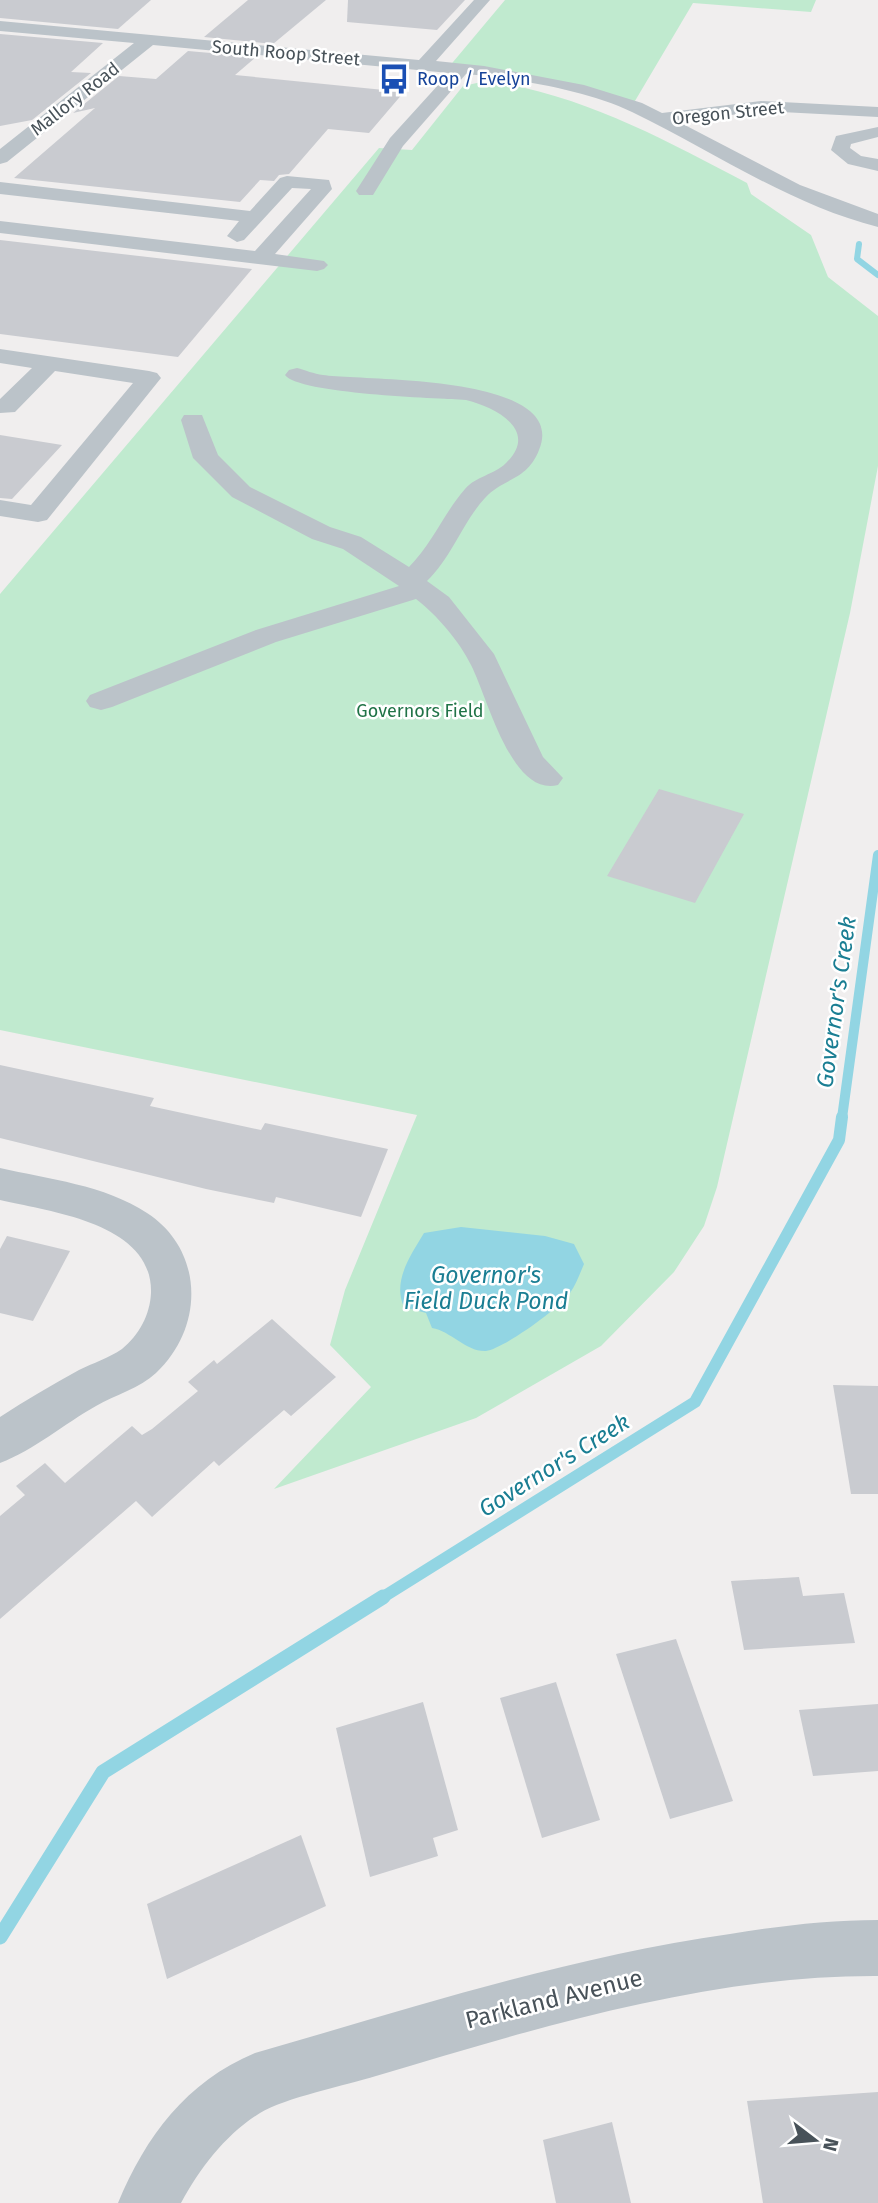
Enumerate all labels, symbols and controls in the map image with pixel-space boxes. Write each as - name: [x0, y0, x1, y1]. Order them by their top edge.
- street label: South Roop Street: [211, 36, 361, 70]
- street label: Mallory Road: [26, 57, 124, 141]
- bus stop icon: Roop / Evelyn: [377, 62, 411, 96]
- place label: Roop / Evelyn: [417, 68, 531, 90]
- street label: Oregon Street: [671, 96, 786, 130]
- park label: Governors Field: [356, 700, 484, 722]
- water label: Governor's Creek: [810, 915, 862, 1089]
- water label: Governor's Field Duck Pond: [404, 1261, 568, 1315]
- water label: Governor's Creek: [473, 1407, 635, 1523]
- street label: Parkland Avenue: [462, 1963, 646, 2035]
- north arrow: [780, 2105, 850, 2175]
- text: N: [818, 2135, 844, 2154]

